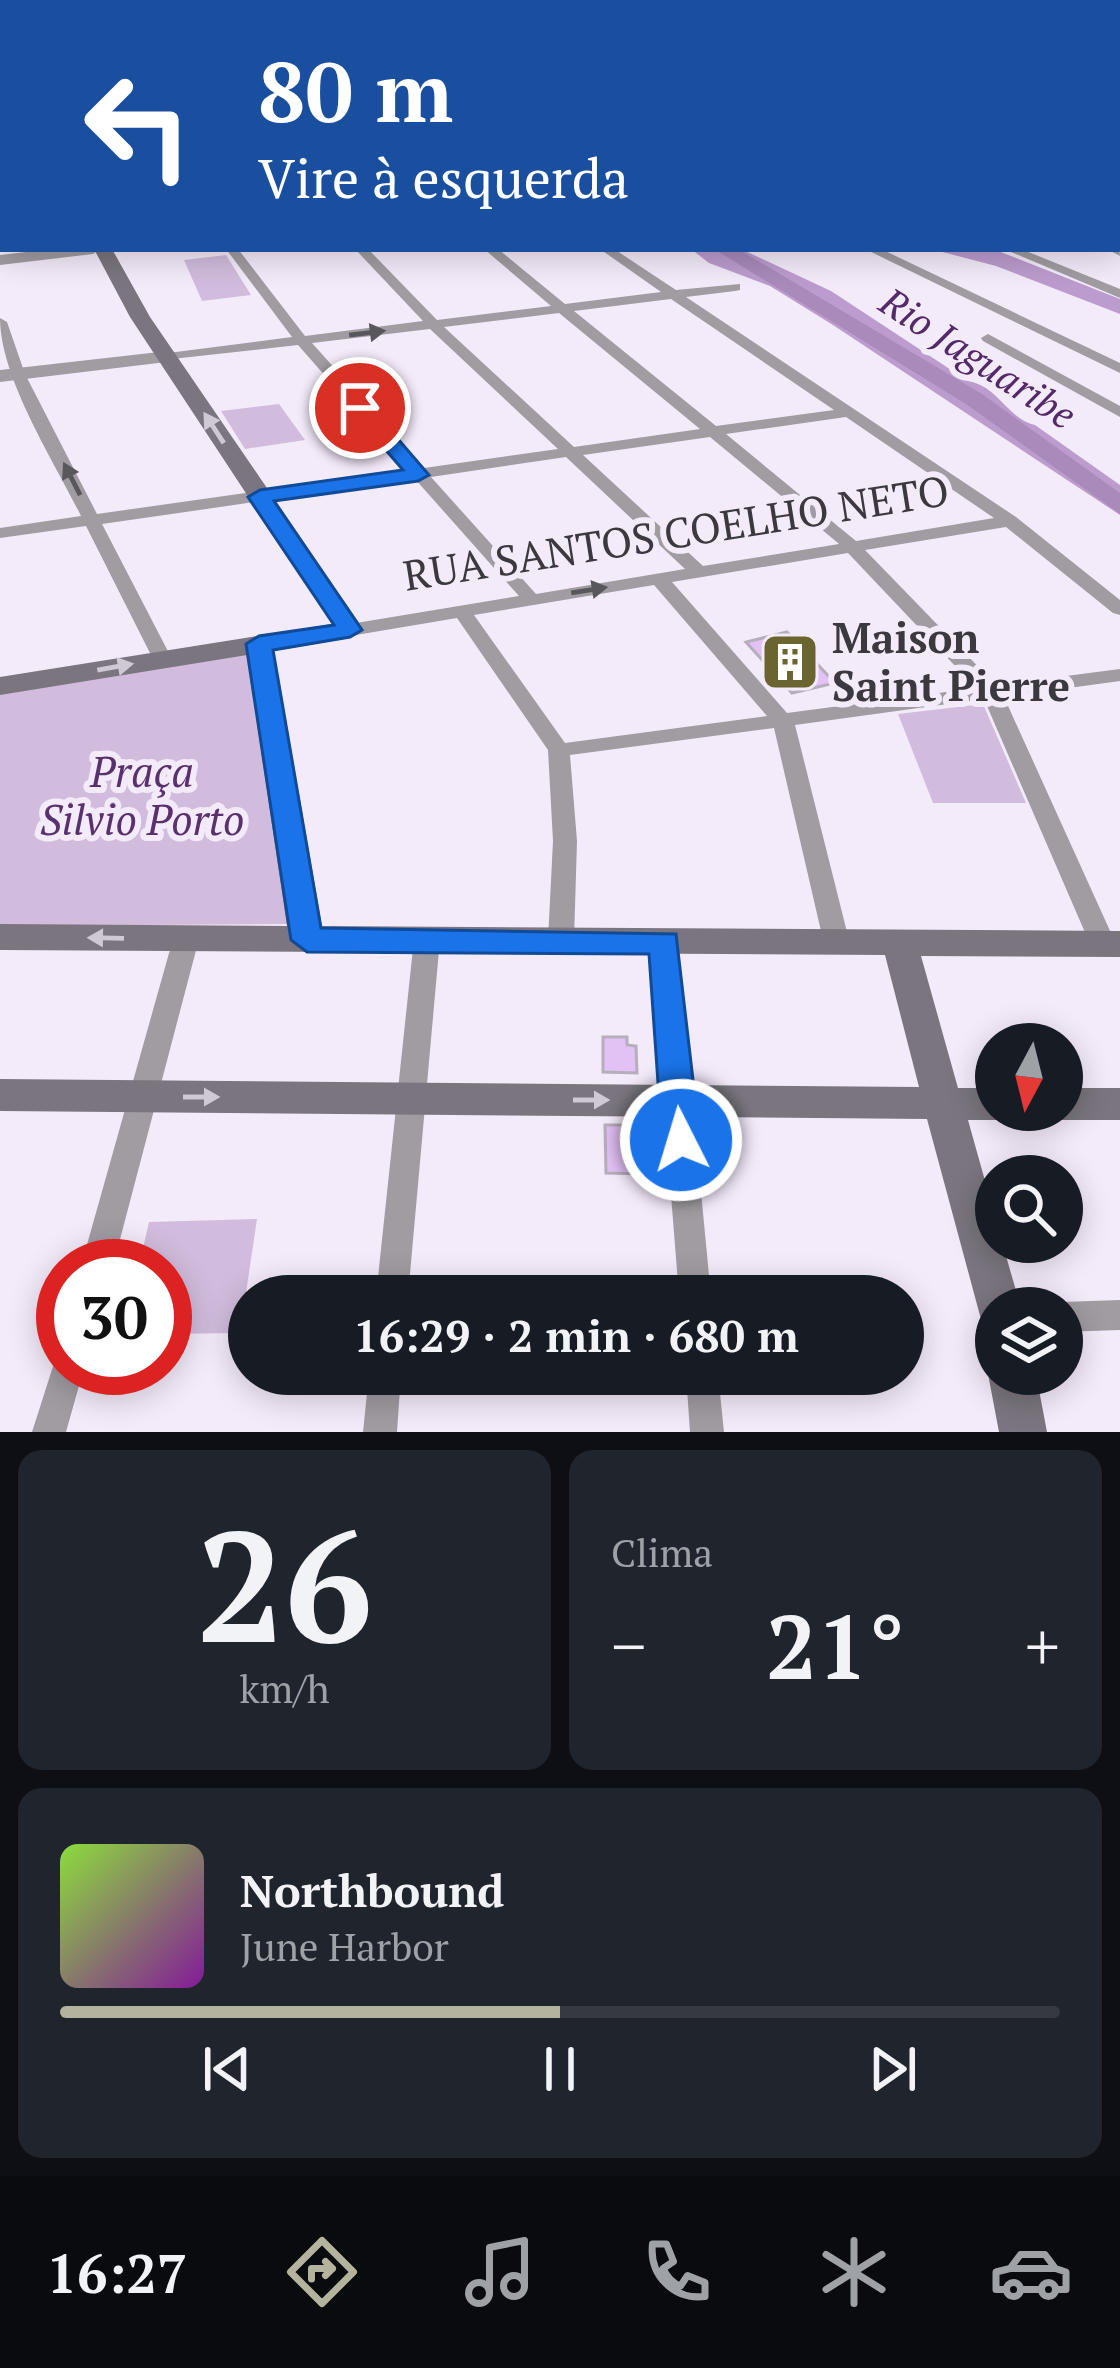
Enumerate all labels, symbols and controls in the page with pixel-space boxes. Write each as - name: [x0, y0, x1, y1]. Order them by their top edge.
- text: 80 m: [258, 35, 453, 146]
- icon: left: [60, 48, 216, 204]
- text: Vire à esquerda: [258, 142, 629, 213]
- water label: Rio Jaguaribe: [870, 274, 1086, 440]
- one-way arrow: [349, 324, 386, 343]
- pin: [309, 357, 411, 459]
- icon: arrive: [327, 375, 393, 441]
- one-way arrow: [204, 411, 226, 444]
- one-way arrow: [63, 461, 83, 496]
- street label: RUA SANTOS COELHO NETO: [399, 461, 953, 603]
- one-way arrow: [571, 580, 608, 599]
- place label: Maison Saint Pierre: [832, 609, 1070, 713]
- building icon: Maison Saint Pierre: [759, 631, 821, 693]
- one-way arrow: [97, 657, 135, 675]
- park label: Praça Silvio Porto: [40, 743, 244, 847]
- one-way arrow: [86, 928, 124, 948]
- north arrow: [975, 1023, 1083, 1131]
- map controls: [975, 1023, 1083, 1395]
- position arrow: [618, 1077, 744, 1203]
- one-way arrow: [183, 1088, 221, 1107]
- one-way arrow: [573, 1090, 611, 1110]
- button: search: [975, 1155, 1083, 1263]
- speed limit sign: 30: [36, 1239, 192, 1395]
- button: layers: [975, 1287, 1083, 1395]
- text: 16:29 · 2 min · 680 m: [353, 1305, 799, 1365]
- text: 26: [196, 1480, 373, 1687]
- text: Clima: [611, 1526, 713, 1578]
- text: 21°: [766, 1585, 905, 1705]
- text: −: [611, 1601, 646, 1689]
- text: +: [1025, 1601, 1060, 1689]
- text: km/h: [239, 1662, 330, 1714]
- text: Northbound: [240, 1860, 504, 1920]
- text: June Harbor: [240, 1920, 449, 1972]
- icon: previous: [194, 2036, 260, 2102]
- icon: pause: [527, 2036, 593, 2102]
- icon: next: [860, 2036, 926, 2102]
- icon: directions: [280, 2230, 364, 2314]
- icon: music: [458, 2230, 542, 2314]
- icon: phone: [635, 2230, 719, 2314]
- icon: climate: [812, 2230, 896, 2314]
- icon: car: [989, 2230, 1073, 2314]
- text: 16:27: [47, 2237, 187, 2308]

